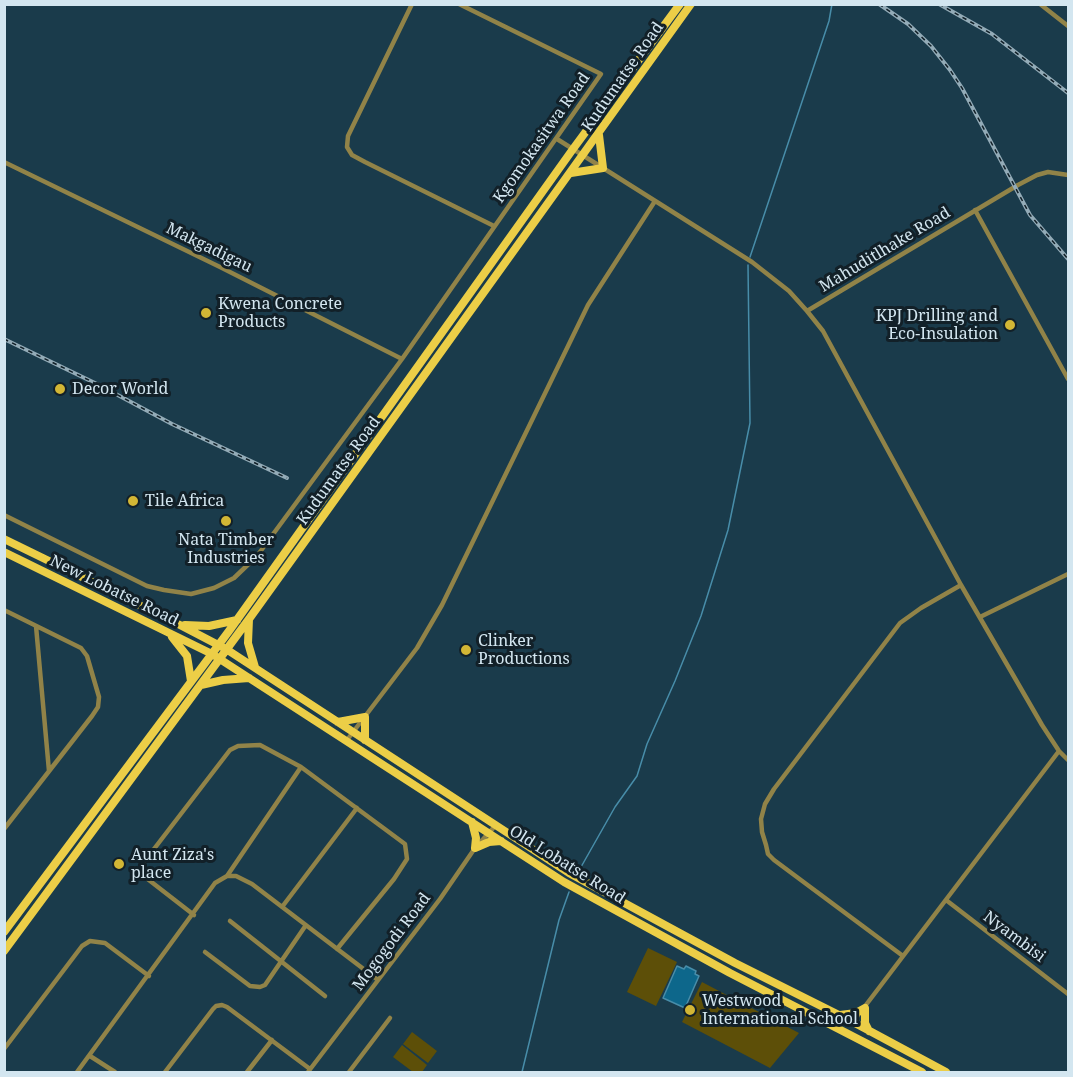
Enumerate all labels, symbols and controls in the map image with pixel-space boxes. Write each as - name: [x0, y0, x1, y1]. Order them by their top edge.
- street label: Kudumatse Road: [578, 19, 668, 135]
- street label: Kgomokasitwa Road: [490, 69, 594, 207]
- street label: Mahuditlhake Road: [816, 203, 954, 297]
- street label: Makgadigau: [163, 219, 255, 277]
- place label: Kwena Concrete Products: [218, 294, 342, 332]
- marker: Kwena Concrete Products: [199, 306, 213, 320]
- place label: KPJ Drilling and Eco-Insulation: [876, 306, 998, 344]
- marker: KPJ Drilling and Eco-Insulation: [1003, 318, 1017, 332]
- place label: Decor World: [72, 379, 168, 399]
- marker: Decor World: [53, 382, 67, 396]
- street label: Kudumatse Road: [293, 413, 385, 529]
- place label: Tile Africa: [145, 491, 224, 511]
- marker: Tile Africa: [126, 494, 140, 508]
- marker: Nata Timber Industries: [219, 514, 233, 528]
- place label: Nata Timber Industries: [178, 530, 274, 568]
- street label: New Lobatse Road: [46, 551, 182, 631]
- place label: Clinker Productions: [478, 631, 570, 669]
- marker: Clinker Productions: [459, 643, 473, 657]
- street label: Old Lobatse Road: [506, 822, 628, 908]
- place label: Aunt Ziza's place: [131, 845, 214, 883]
- marker: Aunt Ziza's place: [112, 857, 126, 871]
- street label: Mogogodi Road: [349, 889, 435, 995]
- street label: Nyambisi: [979, 907, 1049, 967]
- place label: Westwood International School: [702, 991, 858, 1029]
- marker: Westwood International School: [683, 1003, 697, 1017]

